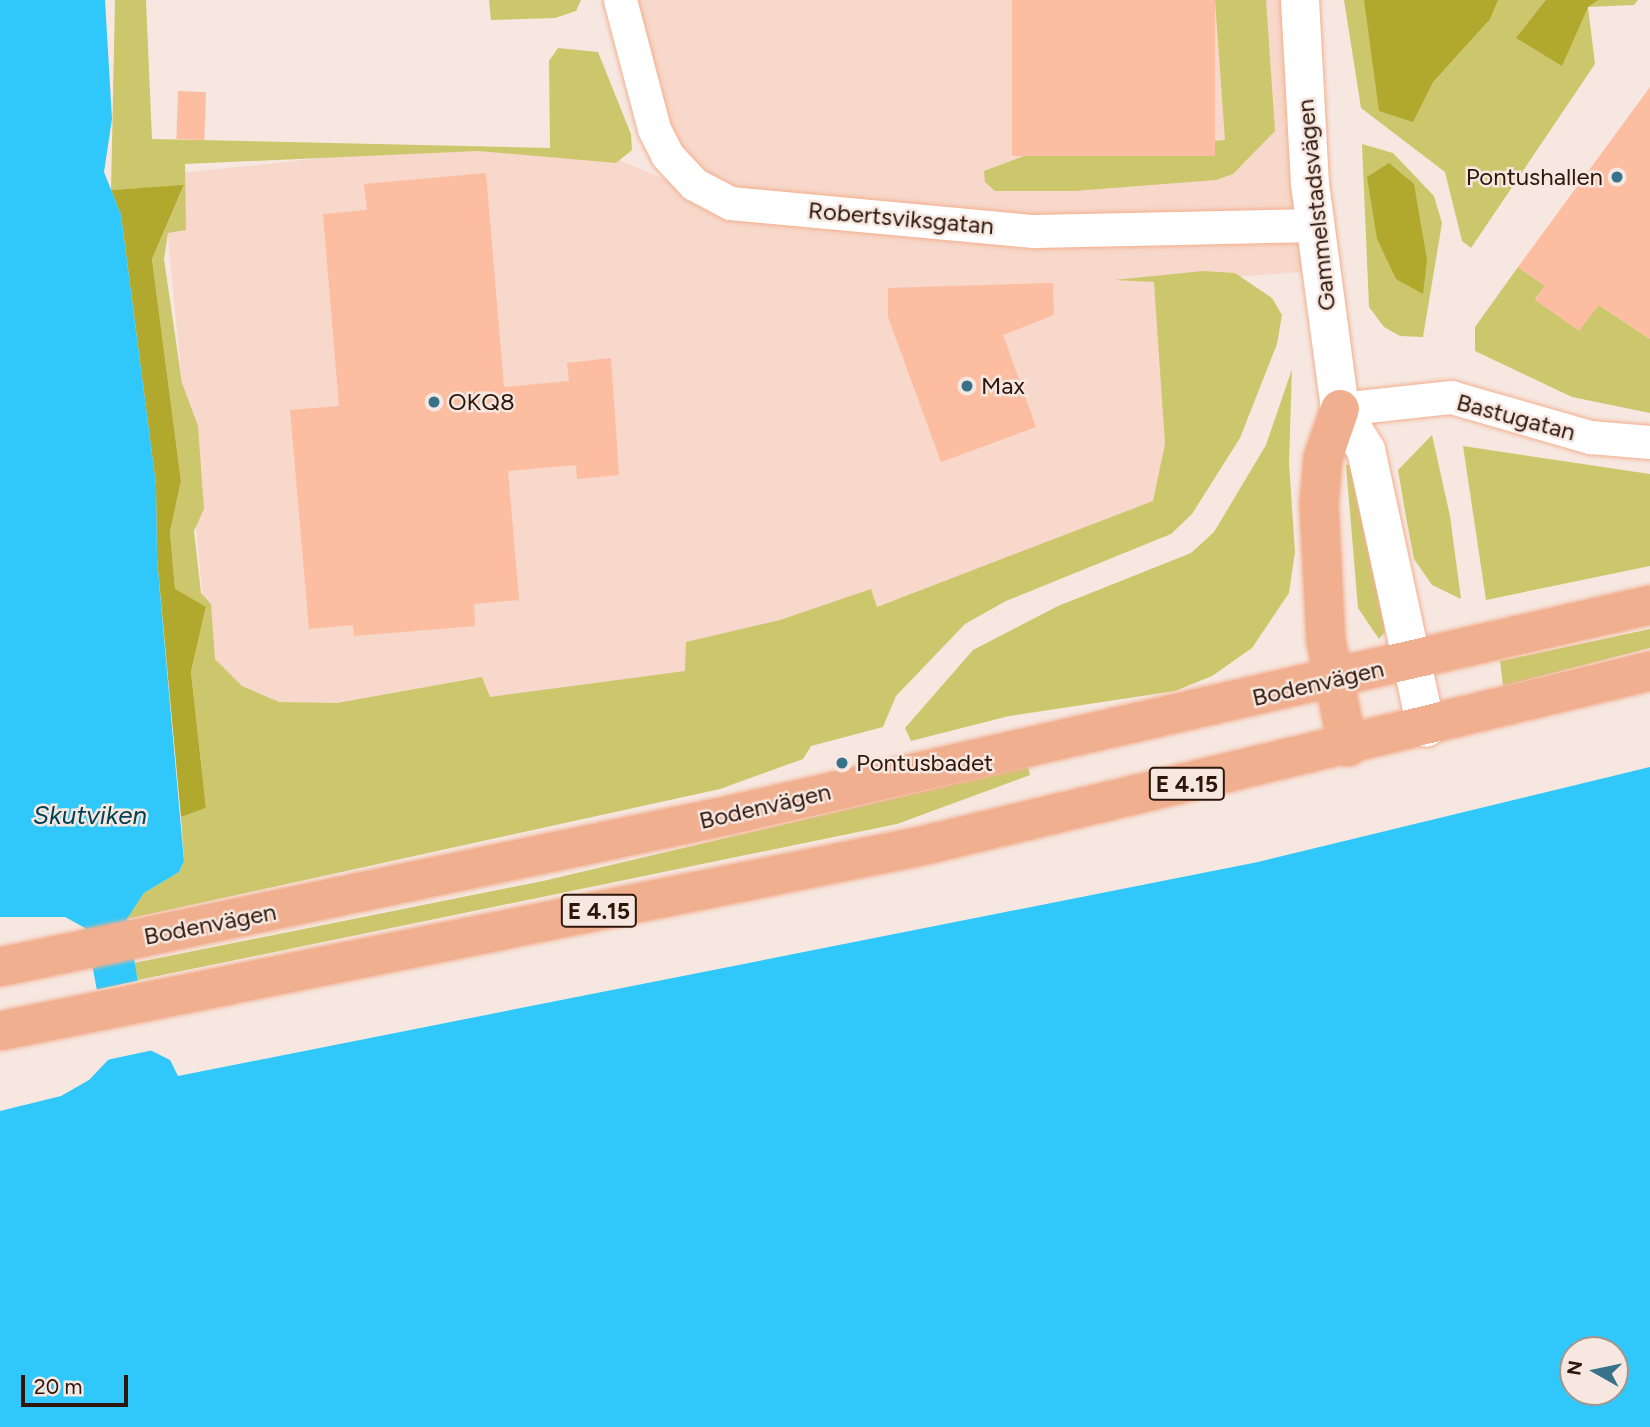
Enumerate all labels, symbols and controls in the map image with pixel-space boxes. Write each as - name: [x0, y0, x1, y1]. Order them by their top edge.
- street label: Gammelstadsvägen: [1291, 98, 1341, 312]
- place label: Pontushallen: [1466, 163, 1603, 191]
- marker: Pontushallen: [1609, 169, 1625, 185]
- street label: Robertsviksgatan: [807, 196, 995, 240]
- place label: Max: [981, 372, 1025, 400]
- marker: Max: [959, 378, 975, 394]
- street label: Bastugatan: [1454, 387, 1578, 447]
- place label: OKQ8: [448, 388, 515, 416]
- marker: OKQ8: [426, 394, 442, 410]
- street label: Bodenvägen: [1249, 654, 1387, 712]
- place label: Pontusbadet: [856, 749, 993, 777]
- marker: Pontusbadet: [834, 755, 850, 771]
- road number: E 4.15: [1148, 764, 1226, 804]
- street label: Bodenvägen: [696, 777, 834, 835]
- water label: Skutviken: [33, 800, 147, 832]
- road number: E 4.15: [560, 891, 638, 930]
- street label: Bodenvägen: [141, 897, 279, 951]
- north arrow: [1559, 1336, 1629, 1406]
- text: N: [1562, 1359, 1587, 1377]
- scale bar: [24, 1360, 131, 1404]
- text: 20 m: [34, 1374, 82, 1399]

